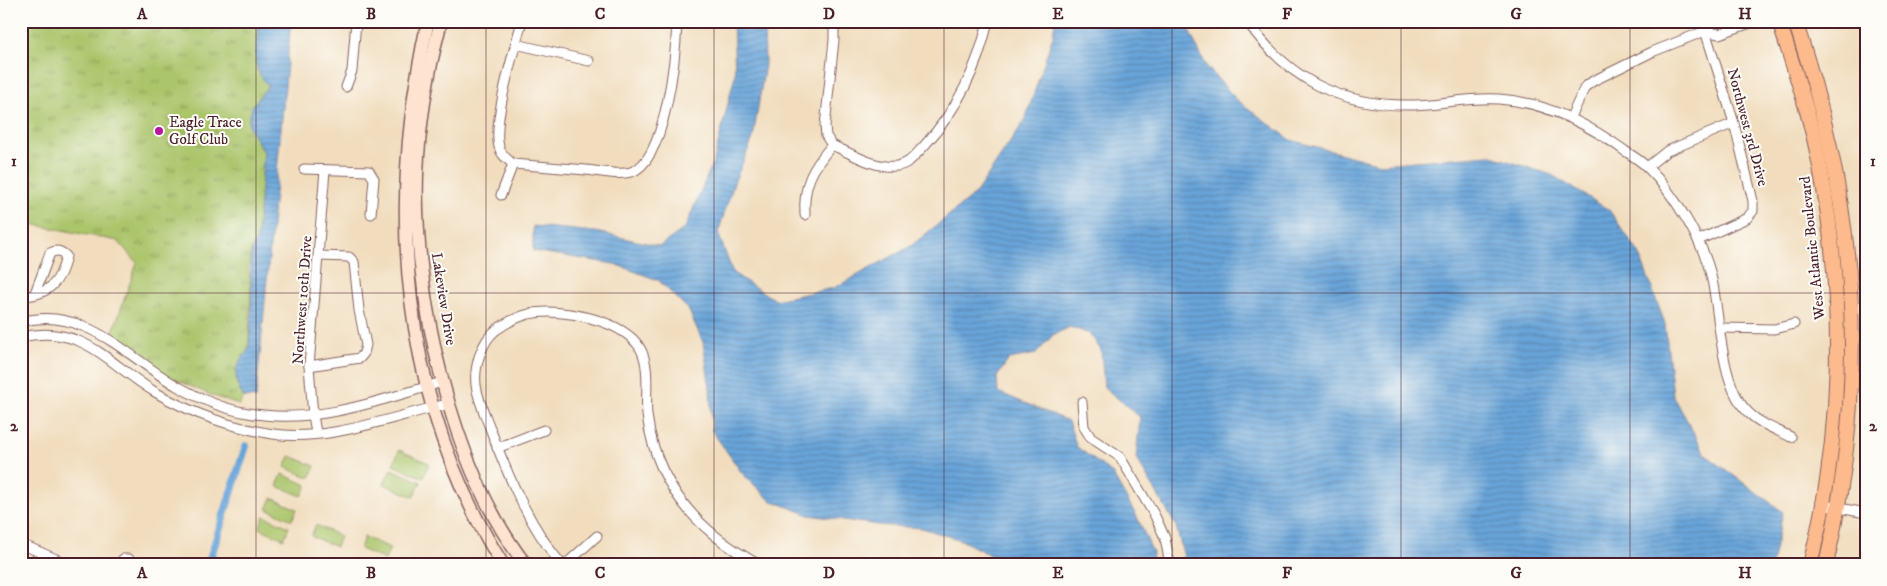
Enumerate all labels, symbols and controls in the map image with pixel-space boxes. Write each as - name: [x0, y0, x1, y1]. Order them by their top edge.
- text: A: [136, 4, 148, 24]
- text: B: [366, 4, 376, 24]
- text: C: [595, 4, 605, 24]
- text: D: [823, 4, 835, 24]
- text: E: [1052, 4, 1064, 24]
- text: F: [1282, 4, 1292, 24]
- text: G: [1510, 4, 1522, 24]
- text: H: [1738, 4, 1752, 24]
- street label: Northwest 3rd Drive: [1723, 66, 1772, 188]
- place label: Eagle Trace Golf Club: [169, 113, 242, 149]
- marker: Eagle Trace Golf Club: [153, 125, 165, 137]
- text: 1: [11, 151, 17, 171]
- text: 1: [1870, 151, 1876, 171]
- street label: West Atlantic Boulevard: [1795, 175, 1830, 322]
- street label: Northwest 10th Drive: [289, 235, 316, 365]
- street label: Lakeview Drive: [427, 251, 460, 347]
- text: 2: [10, 416, 19, 436]
- text: 2: [1869, 416, 1878, 436]
- text: A: [136, 563, 148, 583]
- text: B: [366, 563, 376, 583]
- text: C: [595, 563, 605, 583]
- text: D: [823, 563, 835, 583]
- text: E: [1052, 563, 1064, 583]
- text: F: [1282, 563, 1292, 583]
- text: G: [1510, 563, 1522, 583]
- text: H: [1738, 563, 1752, 583]

